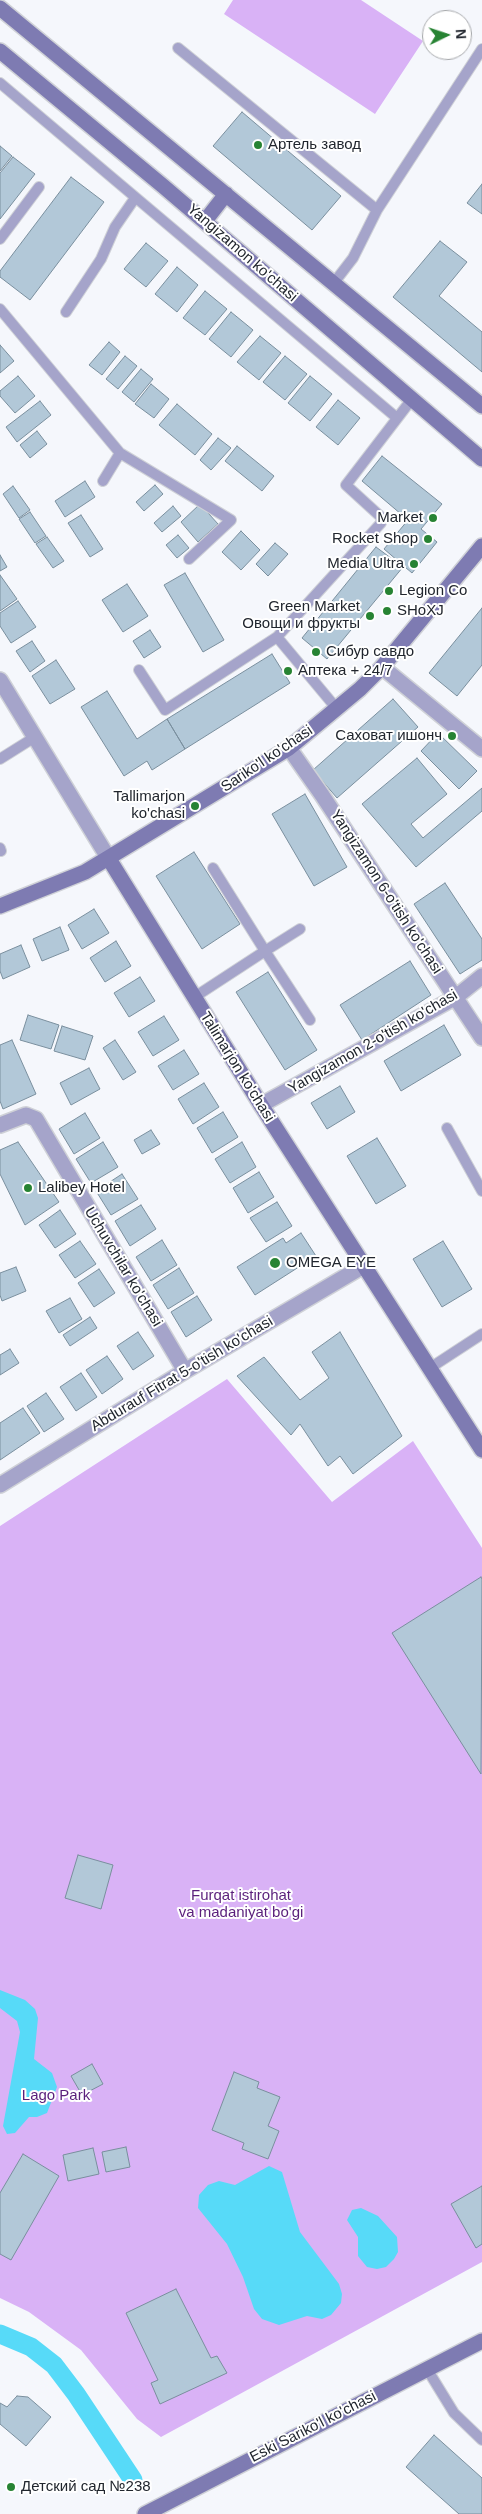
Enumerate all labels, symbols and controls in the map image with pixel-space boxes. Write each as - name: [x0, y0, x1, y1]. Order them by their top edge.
- north arrow: [422, 10, 472, 60]
- text: N: [453, 28, 469, 40]
- place label: Артель завод: [268, 136, 361, 154]
- marker: Артель завод: [252, 139, 264, 151]
- street label: Yangizamon ko'chasi: [183, 200, 301, 306]
- place label: Market: [377, 509, 423, 527]
- marker: Market: [427, 512, 439, 524]
- place label: Rocket Shop: [332, 530, 418, 548]
- marker: Rocket Shop: [422, 533, 434, 545]
- place label: Media Ultra: [327, 555, 404, 573]
- marker: Media Ultra: [408, 558, 420, 570]
- place label: Legion Co: [399, 582, 467, 600]
- marker: Legion Co: [383, 585, 395, 597]
- place label: Green Market Овощи и фрукты: [242, 598, 360, 633]
- place label: SHoXJ: [397, 602, 444, 620]
- marker: SHoXJ: [381, 605, 393, 617]
- marker: Green Market Овощи и фрукты: [364, 610, 376, 622]
- place label: Сибур савдо: [326, 643, 414, 661]
- marker: Сибур савдо: [310, 646, 322, 658]
- place label: Аптека + 24/7: [298, 662, 393, 680]
- marker: Аптека + 24/7: [282, 665, 294, 677]
- street label: Sariko'l ko'chasi: [218, 722, 316, 796]
- place label: Саховат ишонч: [335, 727, 442, 745]
- marker: Саховат ишонч: [446, 730, 458, 742]
- place label: Tallimarjon ko'chasi: [113, 788, 185, 823]
- marker: Tallimarjon ko'chasi: [189, 800, 201, 812]
- street label: Yangizamon 6-o'tish ko'chasi: [326, 806, 446, 978]
- street label: Yangizamon 2-o'tish ko'chasi: [285, 986, 461, 1098]
- street label: Talimarjon ko'chasi: [196, 1009, 278, 1125]
- place label: Lalibey Hotel: [38, 1179, 125, 1197]
- marker: Lalibey Hotel: [22, 1182, 34, 1194]
- street label: Uchuvchilar ko'chasi: [80, 1204, 166, 1330]
- place label: OMEGA EYE: [286, 1254, 376, 1272]
- marker: OMEGA EYE: [268, 1256, 282, 1270]
- street label: Abdurauf Fitrat 5-o'tish ko'chasi: [88, 1312, 276, 1436]
- park label: Furqat istirohat va madaniyat bo'gi: [179, 1887, 303, 1922]
- park label: Lago Park: [22, 2087, 90, 2105]
- street label: Eski Sariko'l ko'chasi: [247, 2387, 379, 2467]
- place label: Детский сад №238: [21, 2478, 151, 2496]
- marker: Детский сад №238: [5, 2481, 17, 2493]

